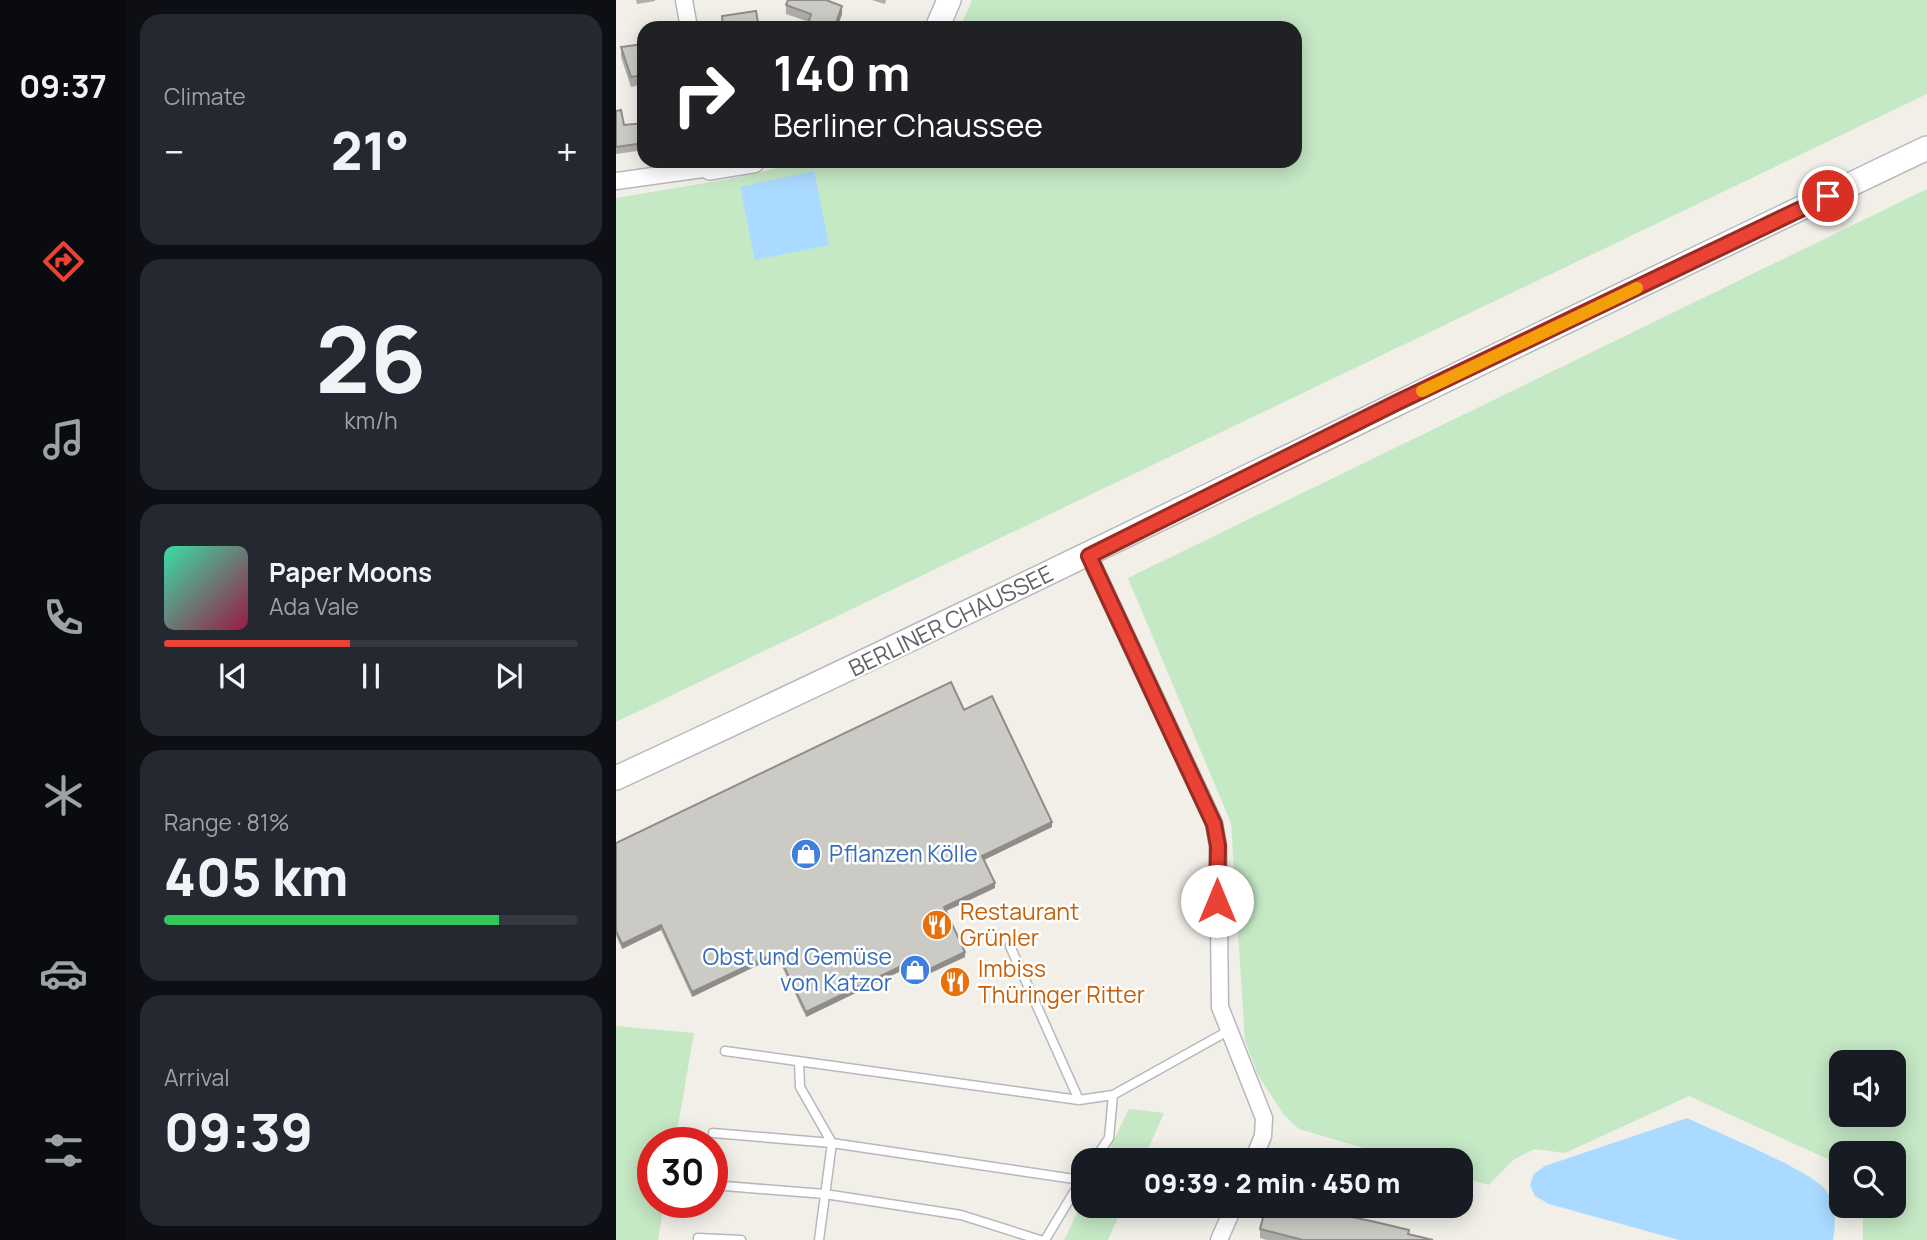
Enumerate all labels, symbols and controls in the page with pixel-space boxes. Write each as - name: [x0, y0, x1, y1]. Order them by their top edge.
- text: 140 m: [773, 39, 910, 106]
- icon: right: [658, 49, 749, 140]
- text: 09:37: [19, 64, 107, 108]
- text: Climate: [164, 80, 246, 112]
- text: Berliner Chaussee: [773, 103, 1043, 147]
- text: 21°: [331, 115, 410, 186]
- text: −: [164, 125, 185, 177]
- text: +: [556, 125, 578, 177]
- pin: [1798, 166, 1858, 226]
- icon: arrive: [1809, 177, 1847, 215]
- icon: directions: [39, 237, 88, 286]
- text: 26: [316, 296, 426, 420]
- text: km/h: [344, 404, 398, 436]
- icon: music: [39, 415, 88, 464]
- text: Paper Moons: [269, 554, 432, 590]
- street label: BERLINER CHAUSSEE: [843, 557, 1058, 683]
- text: Ada Vale: [269, 590, 359, 622]
- icon: phone: [39, 593, 88, 642]
- icon: previous: [214, 657, 252, 695]
- icon: pause: [352, 657, 390, 695]
- icon: next: [490, 657, 528, 695]
- icon: climate: [39, 771, 88, 820]
- text: Range · 81%: [164, 806, 289, 838]
- shop icon: Pflanzen Kölle: [789, 837, 823, 871]
- place label: Pflanzen Kölle: [829, 837, 978, 869]
- text: 405 km: [164, 841, 348, 912]
- position arrow: [1180, 864, 1254, 938]
- place label: Restaurant Grünler: [960, 895, 1079, 953]
- restaurant icon: Restaurant Grünler: [920, 908, 954, 942]
- place label: Obst und Gemüse von Katzor: [703, 940, 892, 998]
- icon: car: [39, 949, 88, 998]
- place label: Imbiss Thüringer Ritter: [978, 952, 1145, 1010]
- shop icon: Obst und Gemüse von Katzor: [898, 953, 932, 987]
- restaurant icon: Imbiss Thüringer Ritter: [938, 965, 972, 999]
- map controls: [1829, 1050, 1906, 1218]
- button: sound: [1829, 1050, 1906, 1127]
- text: Arrival: [164, 1061, 230, 1093]
- text: 09:39: [164, 1096, 313, 1167]
- icon: filters: [39, 1126, 88, 1175]
- speed limit sign: 30: [637, 1127, 728, 1218]
- button: search: [1829, 1141, 1906, 1218]
- text: 09:39 · 2 min · 450 m: [1144, 1165, 1400, 1201]

